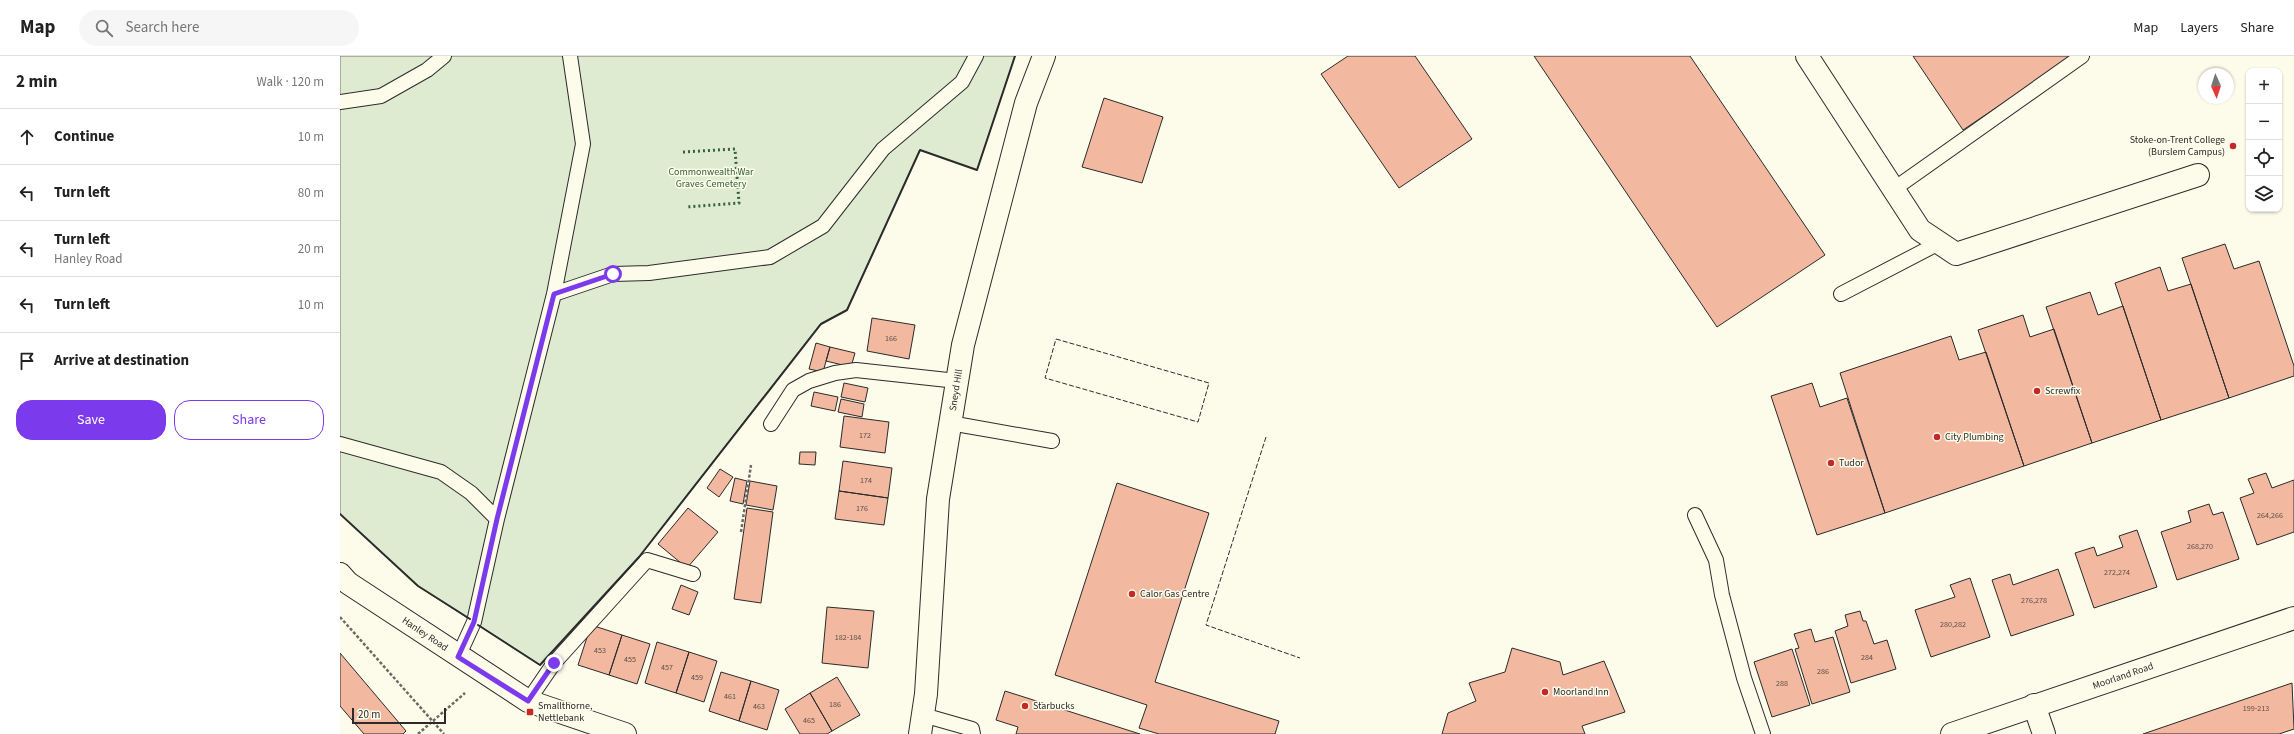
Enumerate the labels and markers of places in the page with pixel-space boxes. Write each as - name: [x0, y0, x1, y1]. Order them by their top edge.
- place label: Stoke-on-Trent College (Burslem Campus): [2130, 133, 2225, 159]
- marker: Stoke-on-Trent College (Burslem Campus): [2228, 141, 2238, 151]
- place label: Screwfix: [2045, 384, 2081, 398]
- marker: Screwfix: [2032, 386, 2042, 396]
- place label: City Plumbing: [1945, 430, 2004, 444]
- marker: City Plumbing: [1932, 432, 1942, 442]
- place label: Tudor: [1839, 456, 1864, 470]
- marker: Tudor: [1826, 458, 1836, 468]
- place label: Calor Gas Centre: [1140, 587, 1209, 601]
- marker: Calor Gas Centre: [1127, 589, 1137, 599]
- place label: Moorland Inn: [1553, 685, 1609, 699]
- marker: Moorland Inn: [1540, 687, 1550, 697]
- place label: Smallthorne, Nettlebank: [538, 699, 592, 725]
- place label: Starbucks: [1033, 699, 1074, 713]
- marker: Starbucks: [1020, 701, 1030, 711]
- marker: Smallthorne, Nettlebank: [525, 707, 535, 717]

